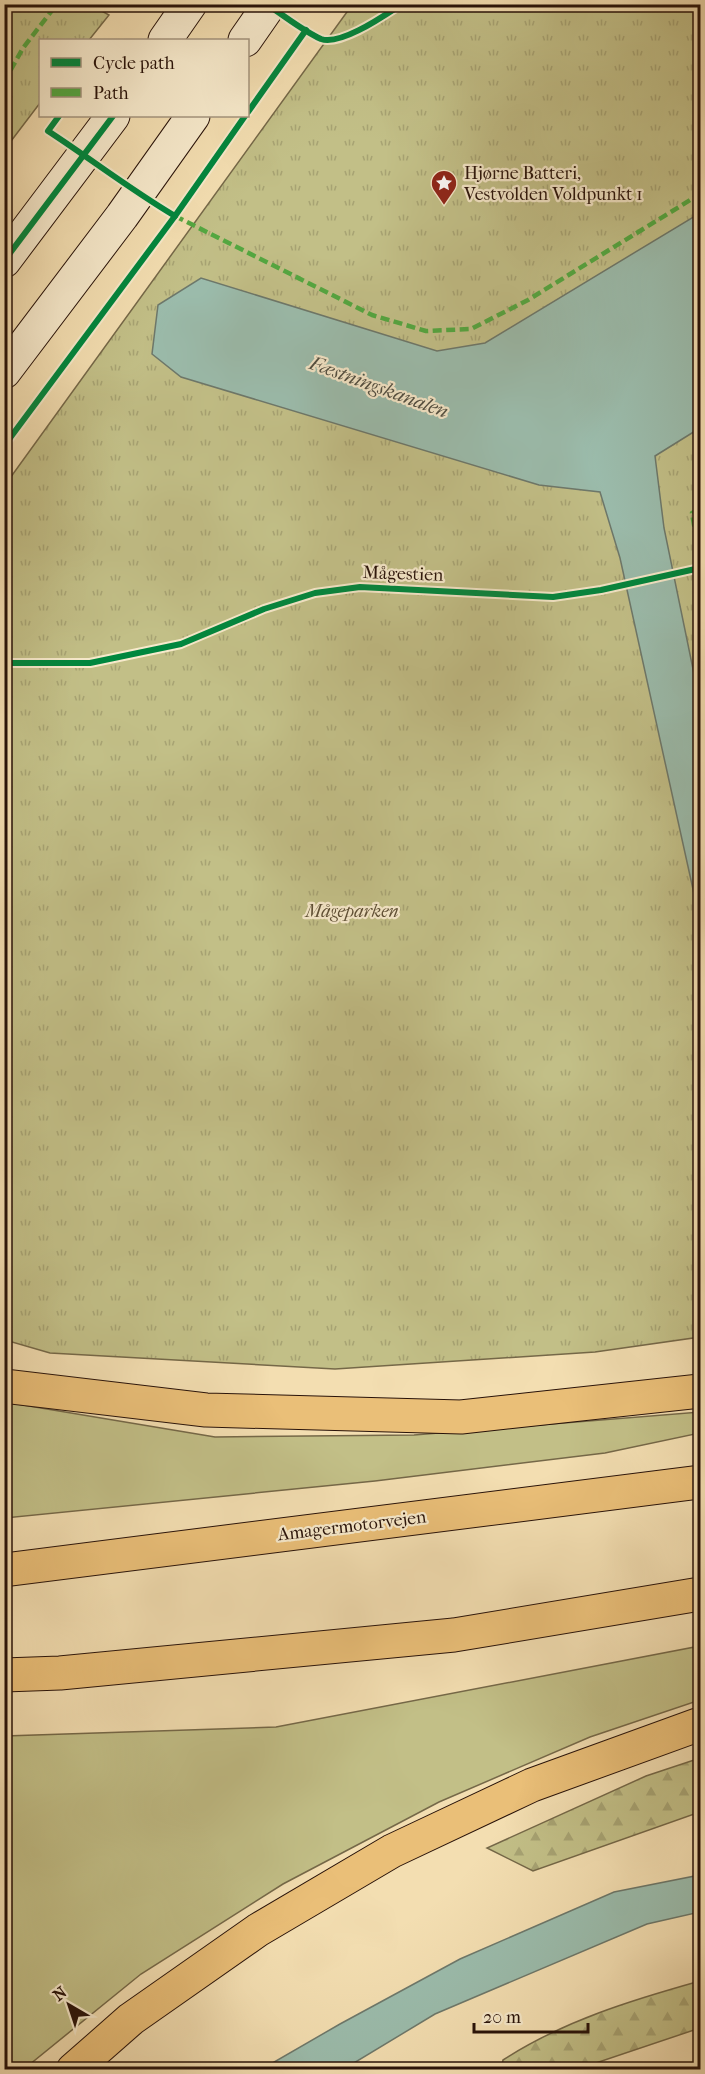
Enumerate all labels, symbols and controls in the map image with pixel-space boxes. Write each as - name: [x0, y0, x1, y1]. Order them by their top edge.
- legend: [39, 39, 249, 117]
- text: Cycle path: [93, 53, 174, 74]
- text: Path: [93, 83, 129, 104]
- place label: Hjørne Batteri, Vestvolden Voldpunkt 1: [463, 163, 643, 205]
- place icon: Hjørne Batteri, Vestvolden Voldpunkt 1: [429, 168, 459, 206]
- water label: Fæstningskanalen: [306, 351, 451, 423]
- street label: Mågestien: [362, 562, 444, 586]
- park label: Mågeparken: [303, 901, 399, 922]
- street label: Amagermotorvejen: [275, 1506, 428, 1546]
- north arrow: [39, 1975, 99, 2035]
- text: N: [49, 1982, 71, 2005]
- scale bar: [474, 1996, 588, 2034]
- text: 20 m: [483, 2007, 521, 2028]

